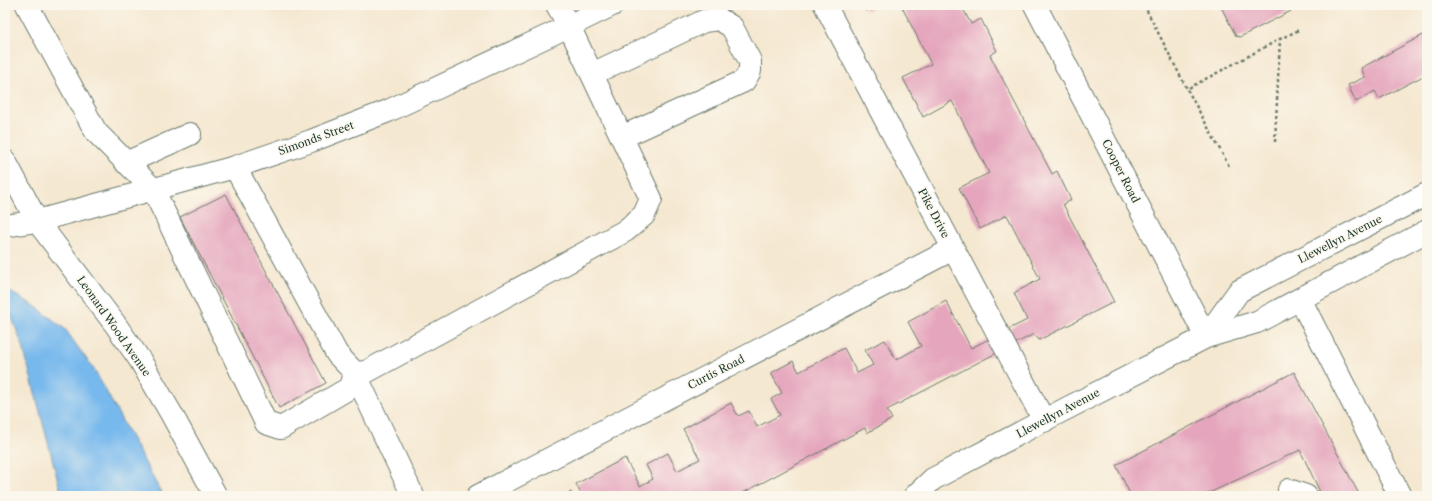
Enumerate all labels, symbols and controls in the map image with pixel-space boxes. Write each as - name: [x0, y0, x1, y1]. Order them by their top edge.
- street label: Simonds Street: [276, 118, 356, 158]
- street label: Cooper Road: [1099, 137, 1143, 205]
- street label: Pike Drive: [915, 186, 953, 240]
- street label: Llewellyn Avenue: [1296, 212, 1384, 266]
- street label: Leonard Wood Avenue: [74, 273, 154, 379]
- street label: Curtis Road: [685, 352, 747, 392]
- street label: Llewellyn Avenue: [1014, 385, 1102, 441]

